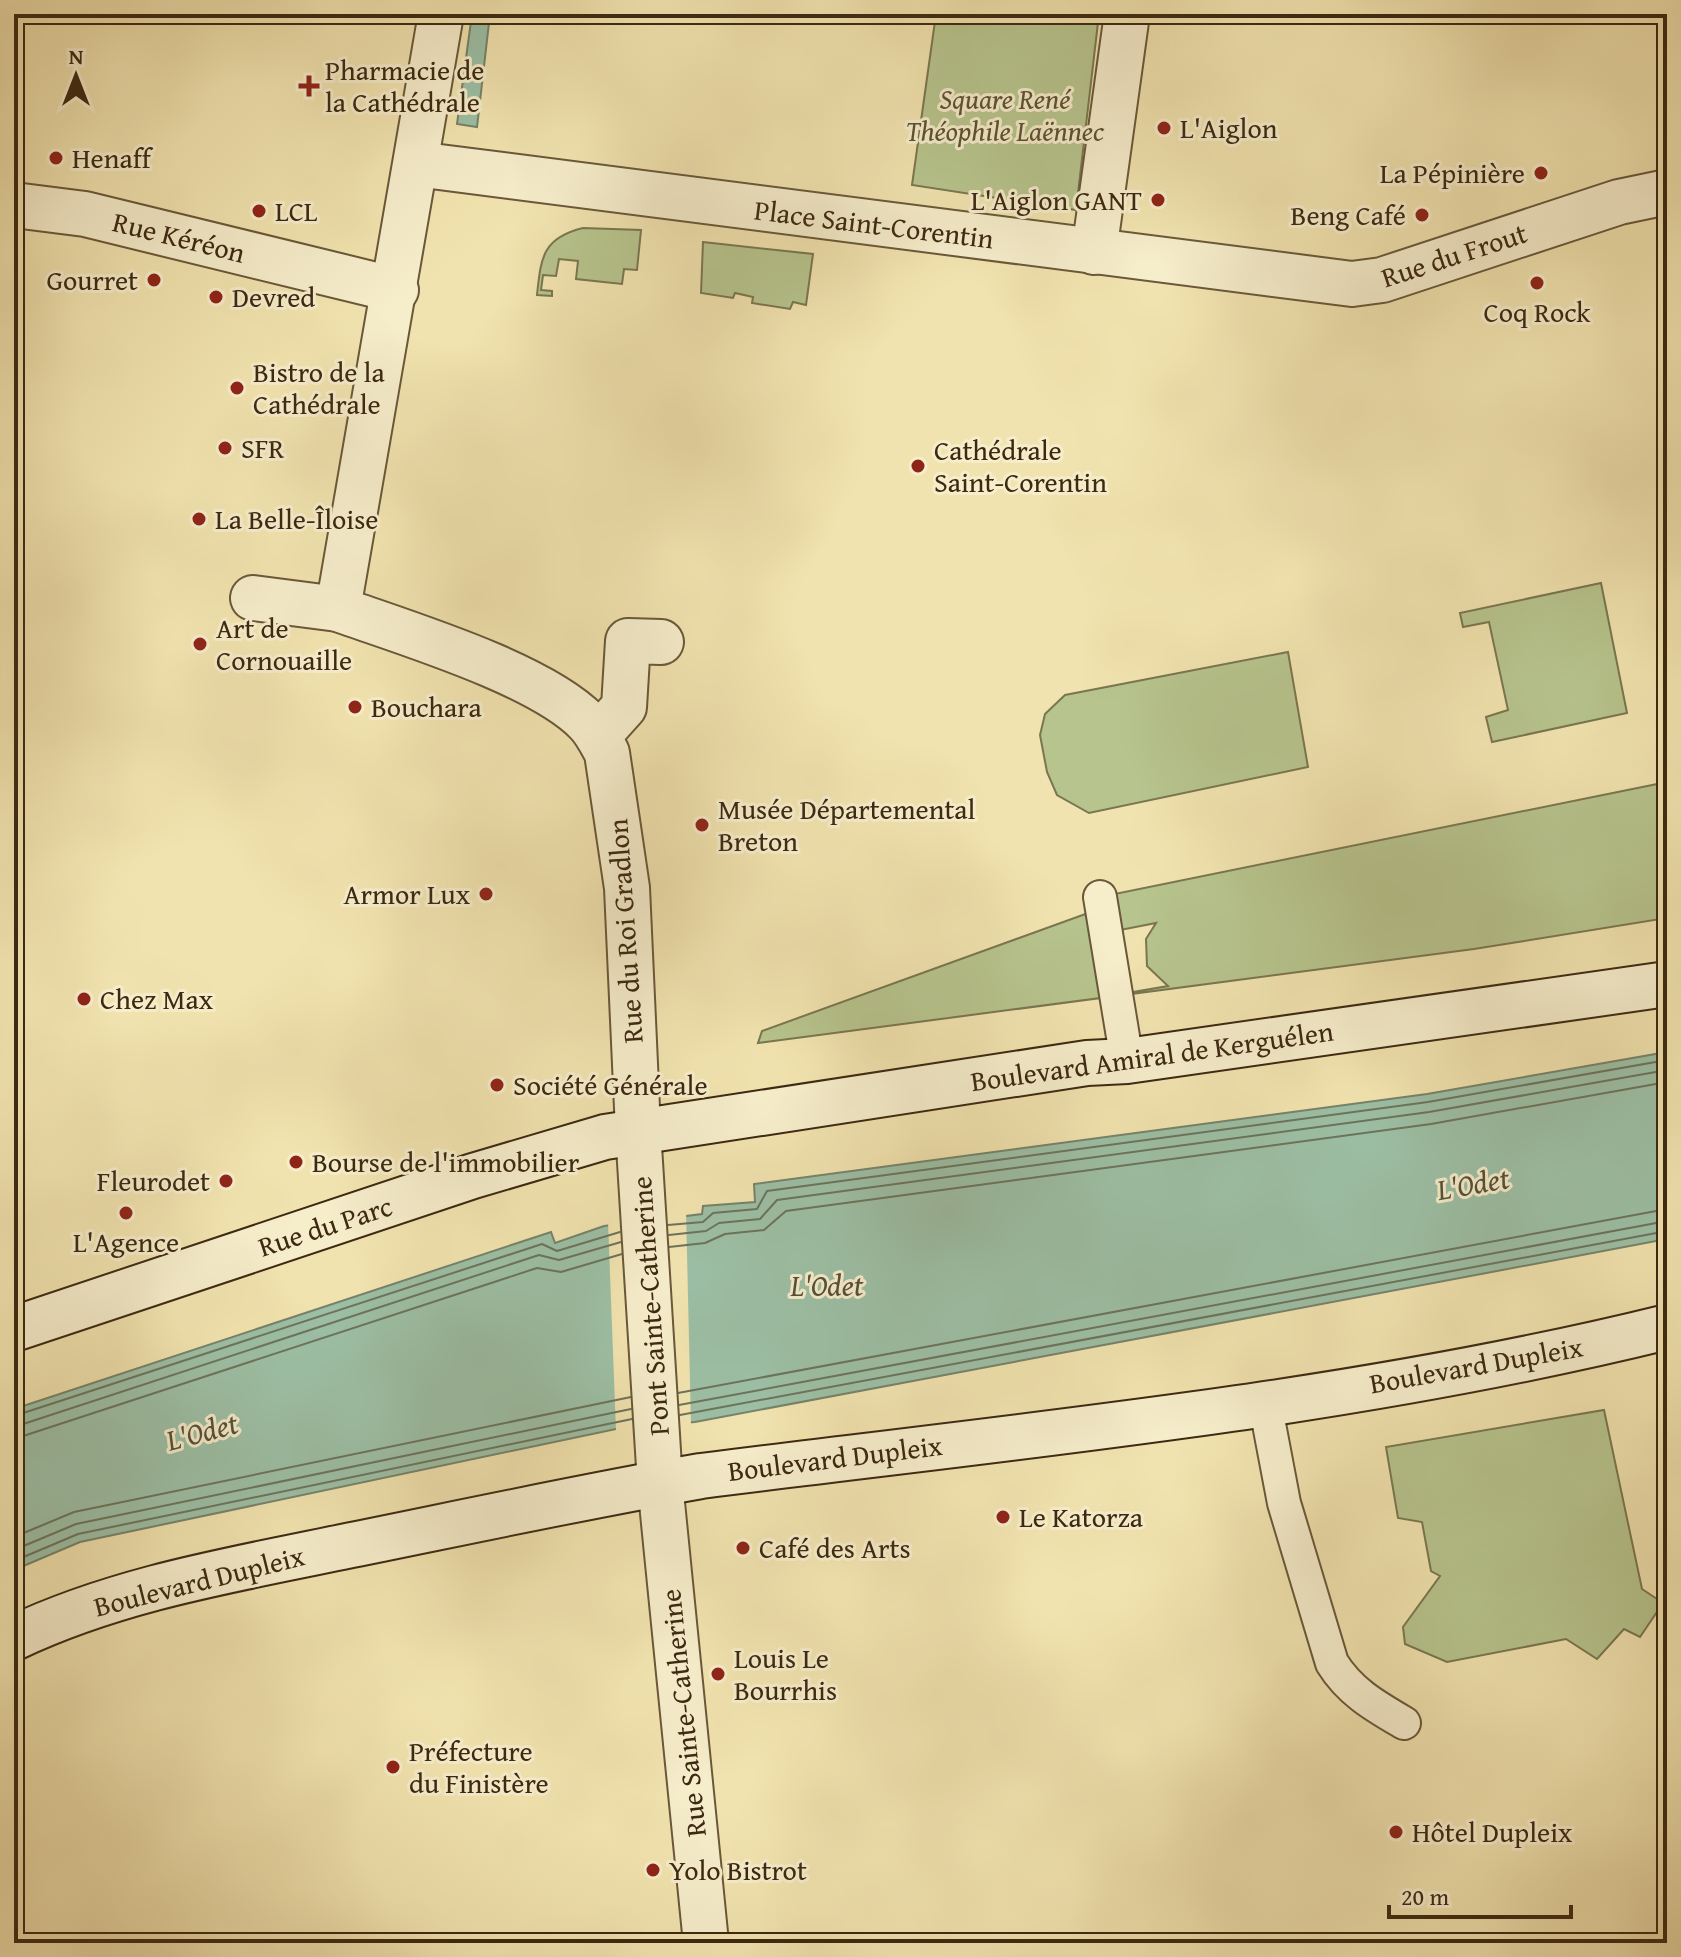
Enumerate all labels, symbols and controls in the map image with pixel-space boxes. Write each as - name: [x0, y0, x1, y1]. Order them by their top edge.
- north arrow: [36, 36, 116, 116]
- text: N: [69, 40, 84, 72]
- place label: Pharmacie de la Cathédrale: [325, 49, 484, 122]
- marker: Pharmacie de la Cathédrale: [300, 77, 318, 95]
- park label: Square René Théophile Laënnec: [906, 78, 1105, 151]
- place label: L'Aiglon: [1180, 107, 1278, 148]
- marker: L'Aiglon: [1155, 119, 1173, 137]
- place label: Henaff: [72, 137, 154, 178]
- marker: Henaff: [47, 149, 65, 167]
- place label: La Pépinière: [1380, 152, 1525, 193]
- marker: La Pépinière: [1532, 164, 1550, 182]
- place label: L'Aiglon GANT: [971, 179, 1142, 220]
- street label: Place Saint-Corentin: [752, 188, 996, 259]
- place label: LCL: [275, 190, 318, 231]
- marker: L'Aiglon GANT: [1149, 191, 1167, 209]
- place label: Beng Café: [1291, 194, 1406, 235]
- street label: Rue Kéréon: [109, 200, 250, 273]
- marker: LCL: [250, 202, 268, 220]
- marker: Beng Café: [1413, 206, 1431, 224]
- street label: Rue du Frout: [1376, 212, 1532, 297]
- place label: Gourret: [46, 259, 138, 300]
- marker: Gourret: [145, 271, 163, 289]
- marker: Coq Rock: [1528, 274, 1546, 292]
- place label: Devred: [232, 276, 315, 317]
- marker: Devred: [207, 288, 225, 306]
- place label: Coq Rock: [1483, 291, 1591, 332]
- place label: Bistro de la Cathédrale: [253, 351, 385, 424]
- marker: Bistro de la Cathédrale: [228, 379, 246, 397]
- place label: SFR: [241, 427, 285, 468]
- place label: Cathédrale Saint-Corentin: [934, 429, 1107, 502]
- marker: SFR: [216, 439, 234, 457]
- marker: Cathédrale Saint-Corentin: [909, 457, 927, 475]
- place label: La Belle-Îloise: [215, 498, 378, 539]
- marker: La Belle-Îloise: [190, 510, 208, 528]
- place label: Art de Cornouaille: [216, 607, 352, 680]
- marker: Art de Cornouaille: [191, 635, 209, 653]
- place label: Bouchara: [371, 686, 483, 727]
- marker: Bouchara: [346, 698, 364, 716]
- place label: Musée Départemental Breton: [718, 788, 976, 861]
- marker: Musée Départemental Breton: [693, 816, 711, 834]
- street label: Rue du Roi Gradlon: [596, 817, 653, 1045]
- place label: Armor Lux: [344, 873, 471, 914]
- marker: Armor Lux: [477, 885, 495, 903]
- place label: Chez Max: [100, 978, 214, 1019]
- marker: Chez Max: [75, 990, 93, 1008]
- street label: Boulevard Amiral de Kerguélen: [968, 1010, 1336, 1101]
- place label: Société Générale: [513, 1064, 708, 1105]
- marker: Société Générale: [488, 1076, 506, 1094]
- place label: Bourse de l'immobilier: [312, 1141, 580, 1182]
- marker: Bourse de l'immobilier: [287, 1153, 305, 1171]
- water label: L'Odet: [1432, 1155, 1513, 1211]
- place label: Fleurodet: [97, 1160, 210, 1201]
- marker: Fleurodet: [217, 1172, 235, 1190]
- street label: Pont Sainte-Catherine: [620, 1175, 679, 1437]
- street label: Rue du Parc: [253, 1185, 397, 1266]
- marker: L'Agence: [117, 1204, 135, 1222]
- place label: L'Agence: [73, 1221, 179, 1262]
- water label: L'Odet: [790, 1263, 864, 1307]
- street label: Boulevard Dupleix: [1366, 1325, 1586, 1403]
- water label: L'Odet: [160, 1400, 243, 1462]
- street label: Boulevard Dupleix: [725, 1424, 945, 1491]
- place label: Le Katorza: [1019, 1496, 1144, 1537]
- marker: Le Katorza: [994, 1508, 1012, 1526]
- place label: Café des Arts: [759, 1527, 911, 1568]
- street label: Boulevard Dupleix: [89, 1534, 309, 1626]
- marker: Café des Arts: [734, 1539, 752, 1557]
- street label: Rue Sainte-Catherine: [649, 1587, 716, 1839]
- place label: Louis Le Bourrhis: [734, 1637, 837, 1710]
- marker: Louis Le Bourrhis: [709, 1665, 727, 1683]
- place label: Préfecture du Finistère: [409, 1730, 549, 1803]
- marker: Préfecture du Finistère: [384, 1758, 402, 1776]
- place label: Hôtel Dupleix: [1412, 1811, 1573, 1852]
- marker: Hôtel Dupleix: [1387, 1823, 1405, 1841]
- place label: Yolo Bistrot: [669, 1849, 807, 1890]
- marker: Yolo Bistrot: [644, 1861, 662, 1879]
- scale bar: [1389, 1869, 1571, 1919]
- text: 20 m: [1401, 1879, 1449, 1914]

